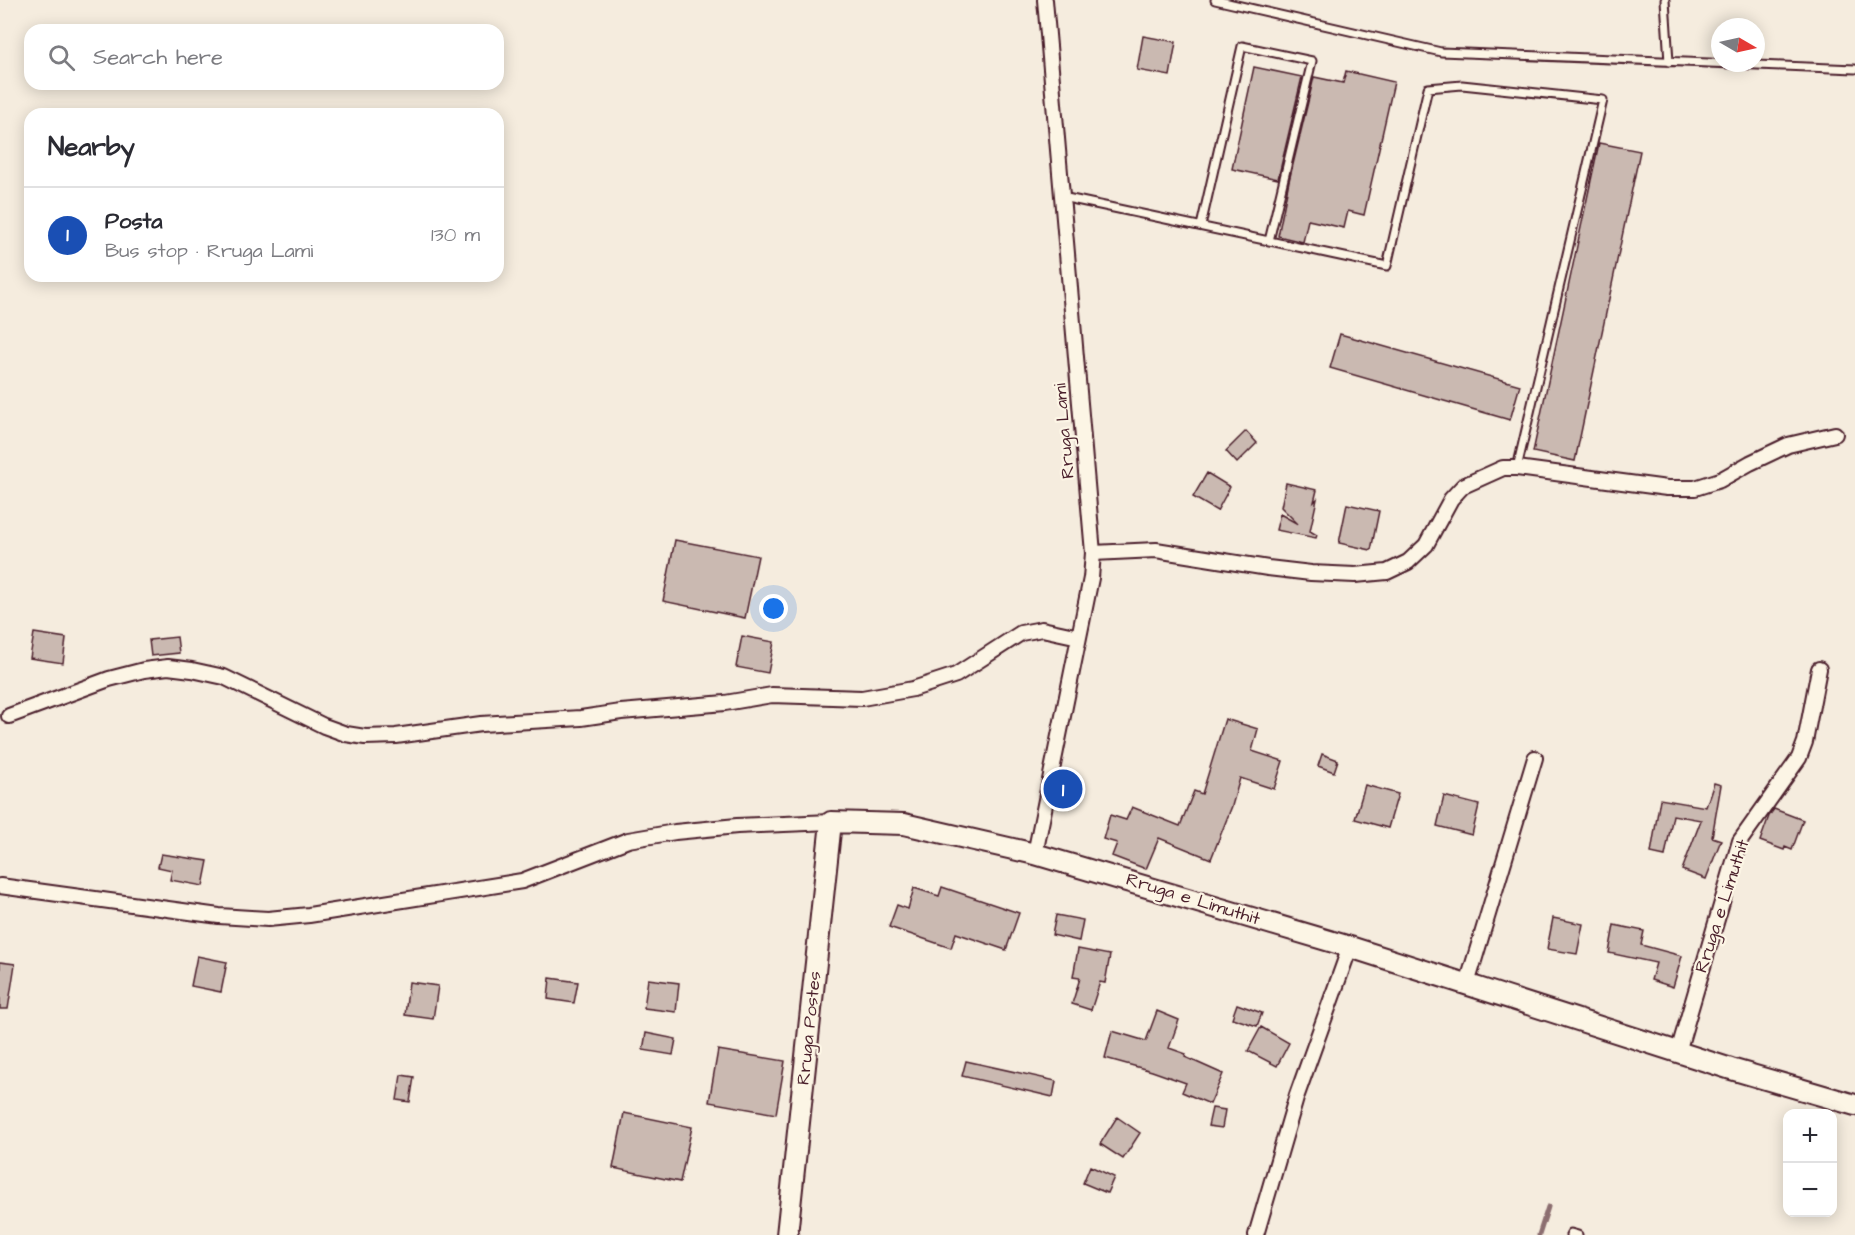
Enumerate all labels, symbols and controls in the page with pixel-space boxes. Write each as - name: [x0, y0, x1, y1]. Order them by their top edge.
- north arrow: [1711, 18, 1765, 72]
- search box: [24, 24, 504, 90]
- icon: search: [45, 41, 78, 74]
- text: Search here: [93, 42, 223, 73]
- text: Nearby: [48, 129, 135, 165]
- text: Posta: [105, 206, 163, 237]
- text: 1: [66, 221, 69, 249]
- text: 130 m: [431, 221, 480, 249]
- text: Bus stop · Rruga Lami: [105, 237, 313, 265]
- street label: Rruga Lami: [1047, 382, 1082, 480]
- your location: [759, 594, 788, 623]
- pin: 1: [1044, 766, 1082, 812]
- street label: Rruga e Limuthit: [1689, 835, 1757, 976]
- street label: Rruga e Limuthit: [1123, 867, 1264, 932]
- street label: Rruga Postes: [791, 970, 828, 1086]
- map controls: [1783, 1109, 1837, 1217]
- button: +: [1783, 1109, 1837, 1163]
- button: −: [1783, 1163, 1837, 1217]

